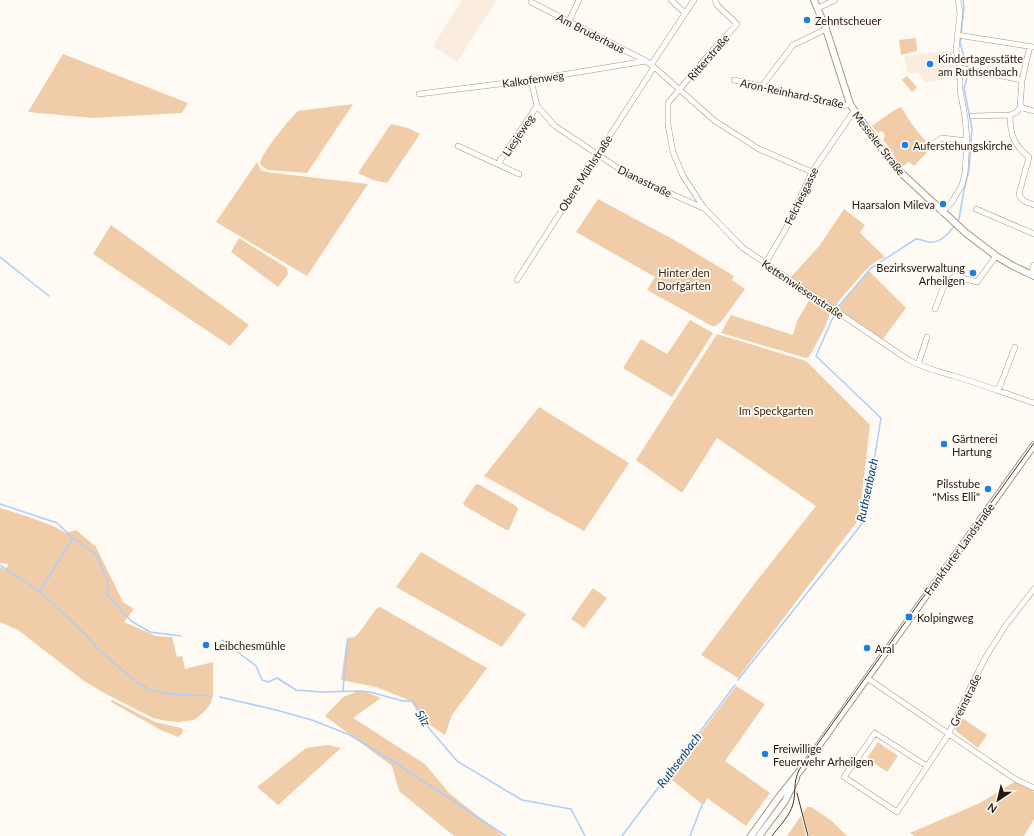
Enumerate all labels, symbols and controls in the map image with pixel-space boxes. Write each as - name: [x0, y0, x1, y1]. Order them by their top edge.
- street label: Am Bruderhaus: [555, 10, 628, 56]
- place label: Zehntscheuer: [815, 14, 881, 27]
- marker: Zehntscheuer: [802, 15, 812, 25]
- street label: Ritterstraße: [684, 31, 732, 83]
- place label: Kindertagesstätte am Ruthsenbach: [938, 52, 1023, 78]
- marker: Kindertagesstätte am Ruthsenbach: [925, 59, 935, 69]
- street label: Kalkofenweg: [501, 68, 565, 90]
- street label: Aron-Reinhard-Straße: [739, 76, 845, 110]
- street label: Messeler Straße: [850, 108, 908, 178]
- street label: Liesjeweg: [499, 112, 537, 158]
- street label: Obere Mühlstraße: [555, 132, 615, 214]
- place label: Auferstehungskirche: [913, 139, 1013, 152]
- marker: Auferstehungskirche: [900, 140, 910, 150]
- street label: Dianastraße: [616, 162, 674, 200]
- street label: Felchesgasse: [781, 165, 821, 227]
- place label: Haarsalon Mileva: [852, 198, 935, 211]
- marker: Haarsalon Mileva: [938, 199, 948, 209]
- street label: Kettenwiesenstraße: [760, 257, 847, 321]
- place label: Bezirksverwaltung Arheilgen: [876, 261, 965, 287]
- park label: Hinter den Dorfgärten: [657, 266, 711, 292]
- marker: Bezirksverwaltung Arheilgen: [968, 268, 978, 278]
- park label: Im Speckgarten: [739, 404, 813, 417]
- place label: Gärtnerei Hartung: [952, 432, 998, 458]
- marker: Gärtnerei Hartung: [939, 439, 949, 449]
- water label: Ruthsenbach: [853, 457, 881, 523]
- place label: Pilsstube "Miss Elli": [933, 477, 980, 503]
- marker: Pilsstube "Miss Elli": [983, 484, 993, 494]
- street label: Frankfurter Landstraße: [921, 500, 997, 598]
- place label: Kolpingweg: [917, 611, 974, 624]
- marker: Kolpingweg: [904, 612, 914, 622]
- place label: Leibchesmühle: [214, 639, 286, 652]
- marker: Leibchesmühle: [201, 640, 211, 650]
- place label: Aral: [875, 642, 894, 655]
- marker: Aral: [862, 643, 872, 653]
- street label: Greinstraße: [947, 672, 983, 728]
- water label: Silz: [412, 707, 434, 730]
- water label: Ruthsenbach: [653, 730, 705, 790]
- place label: Freiwillige Feuerwehr Arheilgen: [773, 742, 873, 768]
- marker: Freiwillige Feuerwehr Arheilgen: [760, 749, 770, 759]
- north arrow: [978, 780, 1018, 820]
- text: N: [985, 801, 999, 816]

